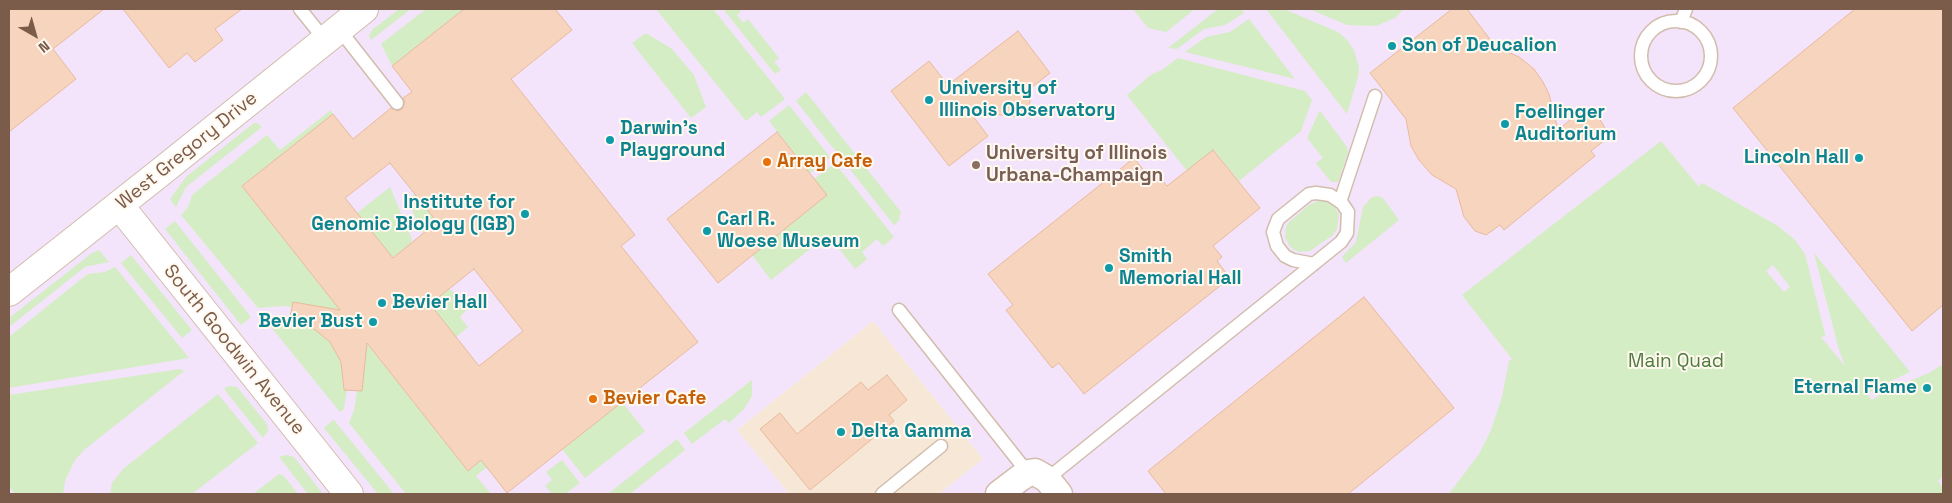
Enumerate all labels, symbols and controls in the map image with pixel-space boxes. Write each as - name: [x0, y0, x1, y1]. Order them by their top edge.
- north arrow: [10, 10, 60, 60]
- place label: Son of Deucalion: [1402, 35, 1557, 57]
- text: N: [35, 37, 53, 57]
- marker: Son of Deucalion: [1386, 40, 1398, 52]
- place label: University of Illinois Observatory: [939, 78, 1115, 122]
- street label: West Gregory Drive: [112, 87, 262, 215]
- marker: University of Illinois Observatory: [923, 94, 935, 106]
- place label: Foellinger Auditorium: [1515, 102, 1616, 146]
- place label: Darwin's Playground: [620, 118, 725, 162]
- marker: Foellinger Auditorium: [1499, 118, 1511, 130]
- marker: Darwin's Playground: [604, 134, 616, 146]
- place label: University of Illinois Urbana-Champaign: [986, 143, 1167, 187]
- place label: Lincoln Hall: [1744, 147, 1849, 169]
- place label: Array Cafe: [777, 151, 873, 173]
- marker: Lincoln Hall: [1853, 152, 1865, 164]
- marker: Array Cafe: [761, 156, 773, 168]
- marker: University of Illinois Urbana-Champaign: [970, 159, 982, 171]
- place label: Institute for Genomic Biology (IGB): [311, 192, 515, 236]
- marker: Institute for Genomic Biology (IGB): [519, 208, 531, 220]
- place label: Carl R. Woese Museum: [717, 209, 860, 253]
- marker: Carl R. Woese Museum: [701, 225, 713, 237]
- place label: Smith Memorial Hall: [1119, 246, 1242, 290]
- street label: South Goodwin Avenue: [158, 260, 310, 440]
- marker: Smith Memorial Hall: [1103, 262, 1115, 274]
- place label: Bevier Hall: [392, 292, 488, 314]
- marker: Bevier Hall: [376, 297, 388, 309]
- place label: Bevier Bust: [258, 311, 363, 333]
- marker: Bevier Bust: [367, 316, 379, 328]
- park label: Main Quad: [1628, 351, 1724, 373]
- place label: Eternal Flame: [1794, 377, 1917, 399]
- marker: Eternal Flame: [1921, 382, 1933, 394]
- place label: Bevier Cafe: [603, 388, 707, 410]
- marker: Bevier Cafe: [587, 393, 599, 405]
- place label: Delta Gamma: [851, 421, 971, 443]
- marker: Delta Gamma: [835, 426, 847, 438]

